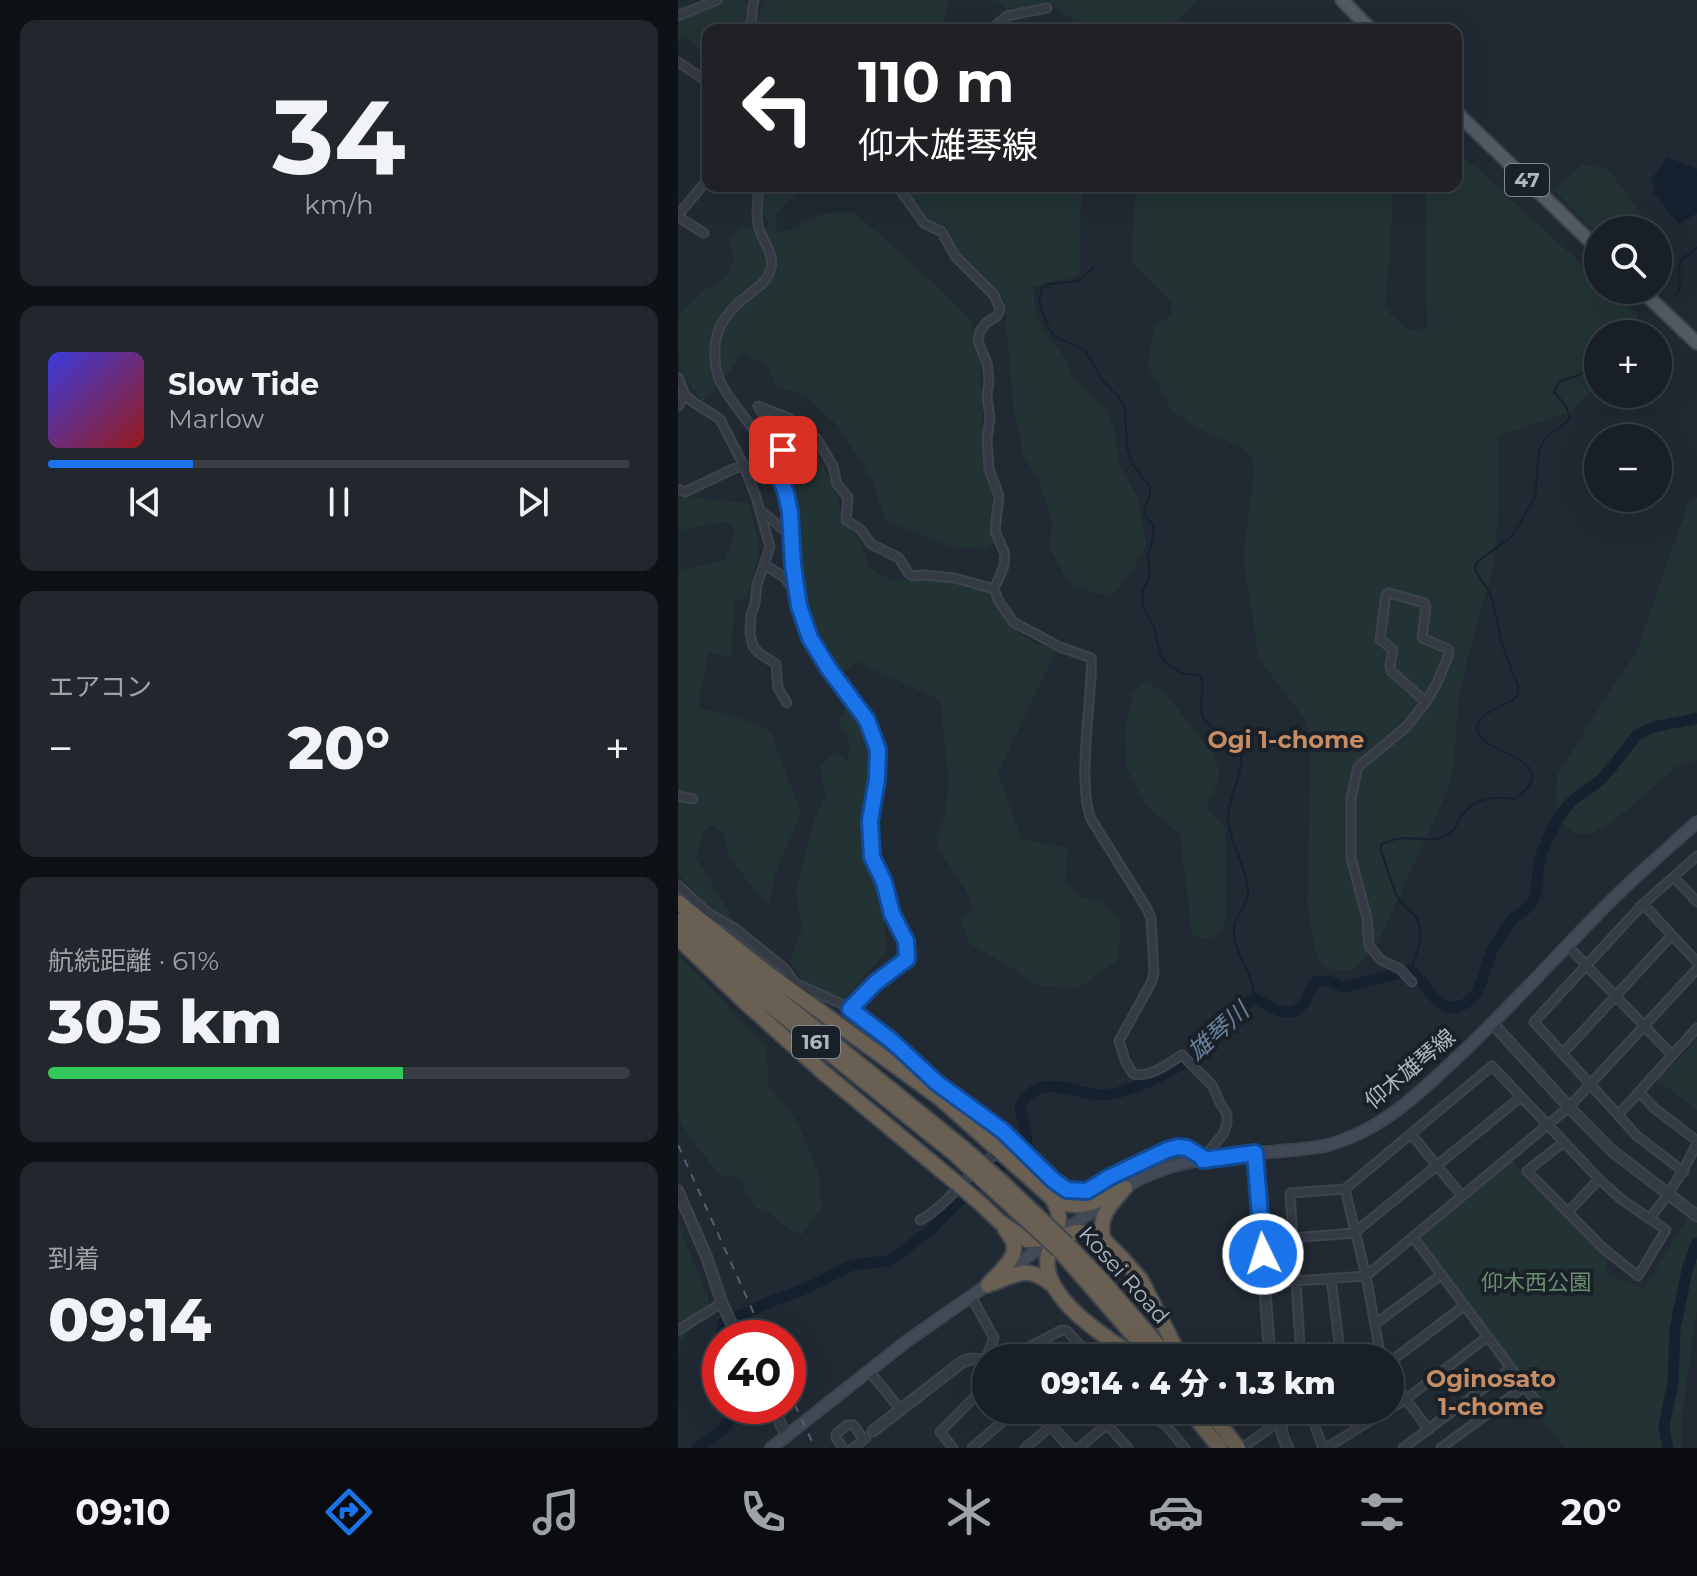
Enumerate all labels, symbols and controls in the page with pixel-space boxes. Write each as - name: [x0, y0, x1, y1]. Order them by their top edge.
- text: 110 m: [858, 48, 1015, 116]
- icon: left: [726, 56, 830, 160]
- text: 34: [272, 73, 406, 200]
- text: 仰木雄琴線: [858, 123, 1038, 167]
- road number: 47: [1505, 164, 1549, 196]
- text: km/h: [304, 189, 374, 221]
- map controls: [1584, 216, 1672, 512]
- button: search: [1584, 216, 1672, 304]
- button: +: [1584, 320, 1672, 408]
- text: Slow Tide: [168, 366, 319, 403]
- text: Marlow: [168, 403, 264, 435]
- pin: [749, 416, 817, 484]
- button: −: [1584, 424, 1672, 512]
- icon: arrive: [761, 428, 805, 472]
- icon: previous: [123, 480, 167, 524]
- icon: pause: [317, 480, 361, 524]
- icon: next: [511, 480, 555, 524]
- text: エアコン: [48, 671, 152, 703]
- text: 20°: [288, 711, 390, 784]
- text: −: [48, 721, 73, 775]
- text: +: [605, 721, 630, 775]
- district label: Ogi 1-chome: [1208, 725, 1364, 754]
- text: 航続距離 · 61%: [48, 945, 219, 977]
- text: 305 km: [48, 985, 282, 1058]
- water label: 雄琴川: [1182, 994, 1257, 1066]
- street label: 仰木雄琴線: [1359, 1023, 1461, 1115]
- road number: 161: [792, 1026, 840, 1058]
- position arrow: [1221, 1212, 1305, 1296]
- street label: Kosei Road: [1073, 1221, 1175, 1329]
- text: 到着: [48, 1243, 100, 1275]
- park label: 仰木西公園: [1481, 1269, 1591, 1296]
- text: 09:14: [48, 1283, 211, 1356]
- speed limit sign: 40: [702, 1320, 806, 1424]
- district label: Oginosato 1-chome: [1426, 1364, 1556, 1421]
- text: 09:14 · 4 分 · 1.3 km: [1040, 1365, 1336, 1402]
- icon: directions: [321, 1484, 377, 1540]
- icon: music: [528, 1484, 584, 1540]
- icon: phone: [735, 1484, 791, 1540]
- icon: climate: [941, 1484, 997, 1540]
- icon: car: [1148, 1484, 1204, 1540]
- icon: filters: [1354, 1484, 1410, 1540]
- text: 09:10: [75, 1490, 171, 1534]
- text: 20°: [1561, 1490, 1622, 1534]

